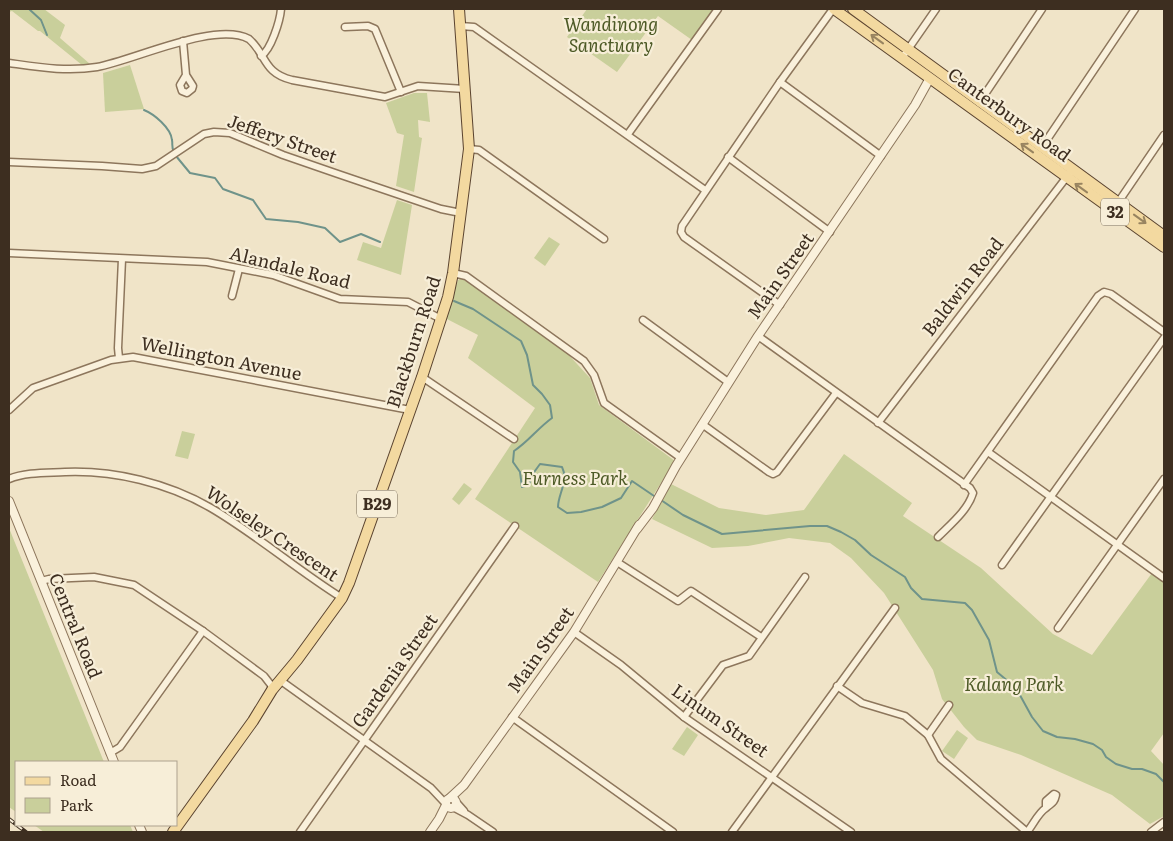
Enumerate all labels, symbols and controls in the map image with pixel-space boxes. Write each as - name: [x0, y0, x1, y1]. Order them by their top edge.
- park label: Wandinong Sanctuary: [564, 10, 658, 58]
- one-way arrow: [871, 34, 884, 45]
- street label: Canterbury Road: [943, 60, 1077, 168]
- street label: Jeffery Street: [224, 106, 342, 169]
- one-way arrow: [1020, 143, 1034, 153]
- one-way arrow: [1074, 183, 1088, 193]
- road number: 32: [1101, 198, 1129, 226]
- one-way arrow: [1133, 213, 1146, 224]
- street label: Main Street: [740, 226, 820, 324]
- street label: Baldwin Road: [915, 231, 1009, 341]
- street label: Alandale Road: [227, 238, 354, 295]
- street label: Blackburn Road: [379, 272, 447, 411]
- street label: Wellington Avenue: [139, 329, 304, 386]
- park label: Furness Park: [522, 464, 628, 491]
- street label: Wolseley Crescent: [201, 478, 345, 588]
- road number: B29: [357, 490, 397, 518]
- street label: Central Road: [43, 569, 110, 682]
- street label: Main Street: [500, 600, 580, 698]
- street label: Gardenia Street: [344, 607, 444, 733]
- park label: Kalang Park: [964, 670, 1064, 697]
- street label: Linum Street: [667, 676, 775, 764]
- legend: [15, 761, 178, 826]
- text: Road: [60, 768, 96, 791]
- text: Park: [60, 793, 94, 816]

